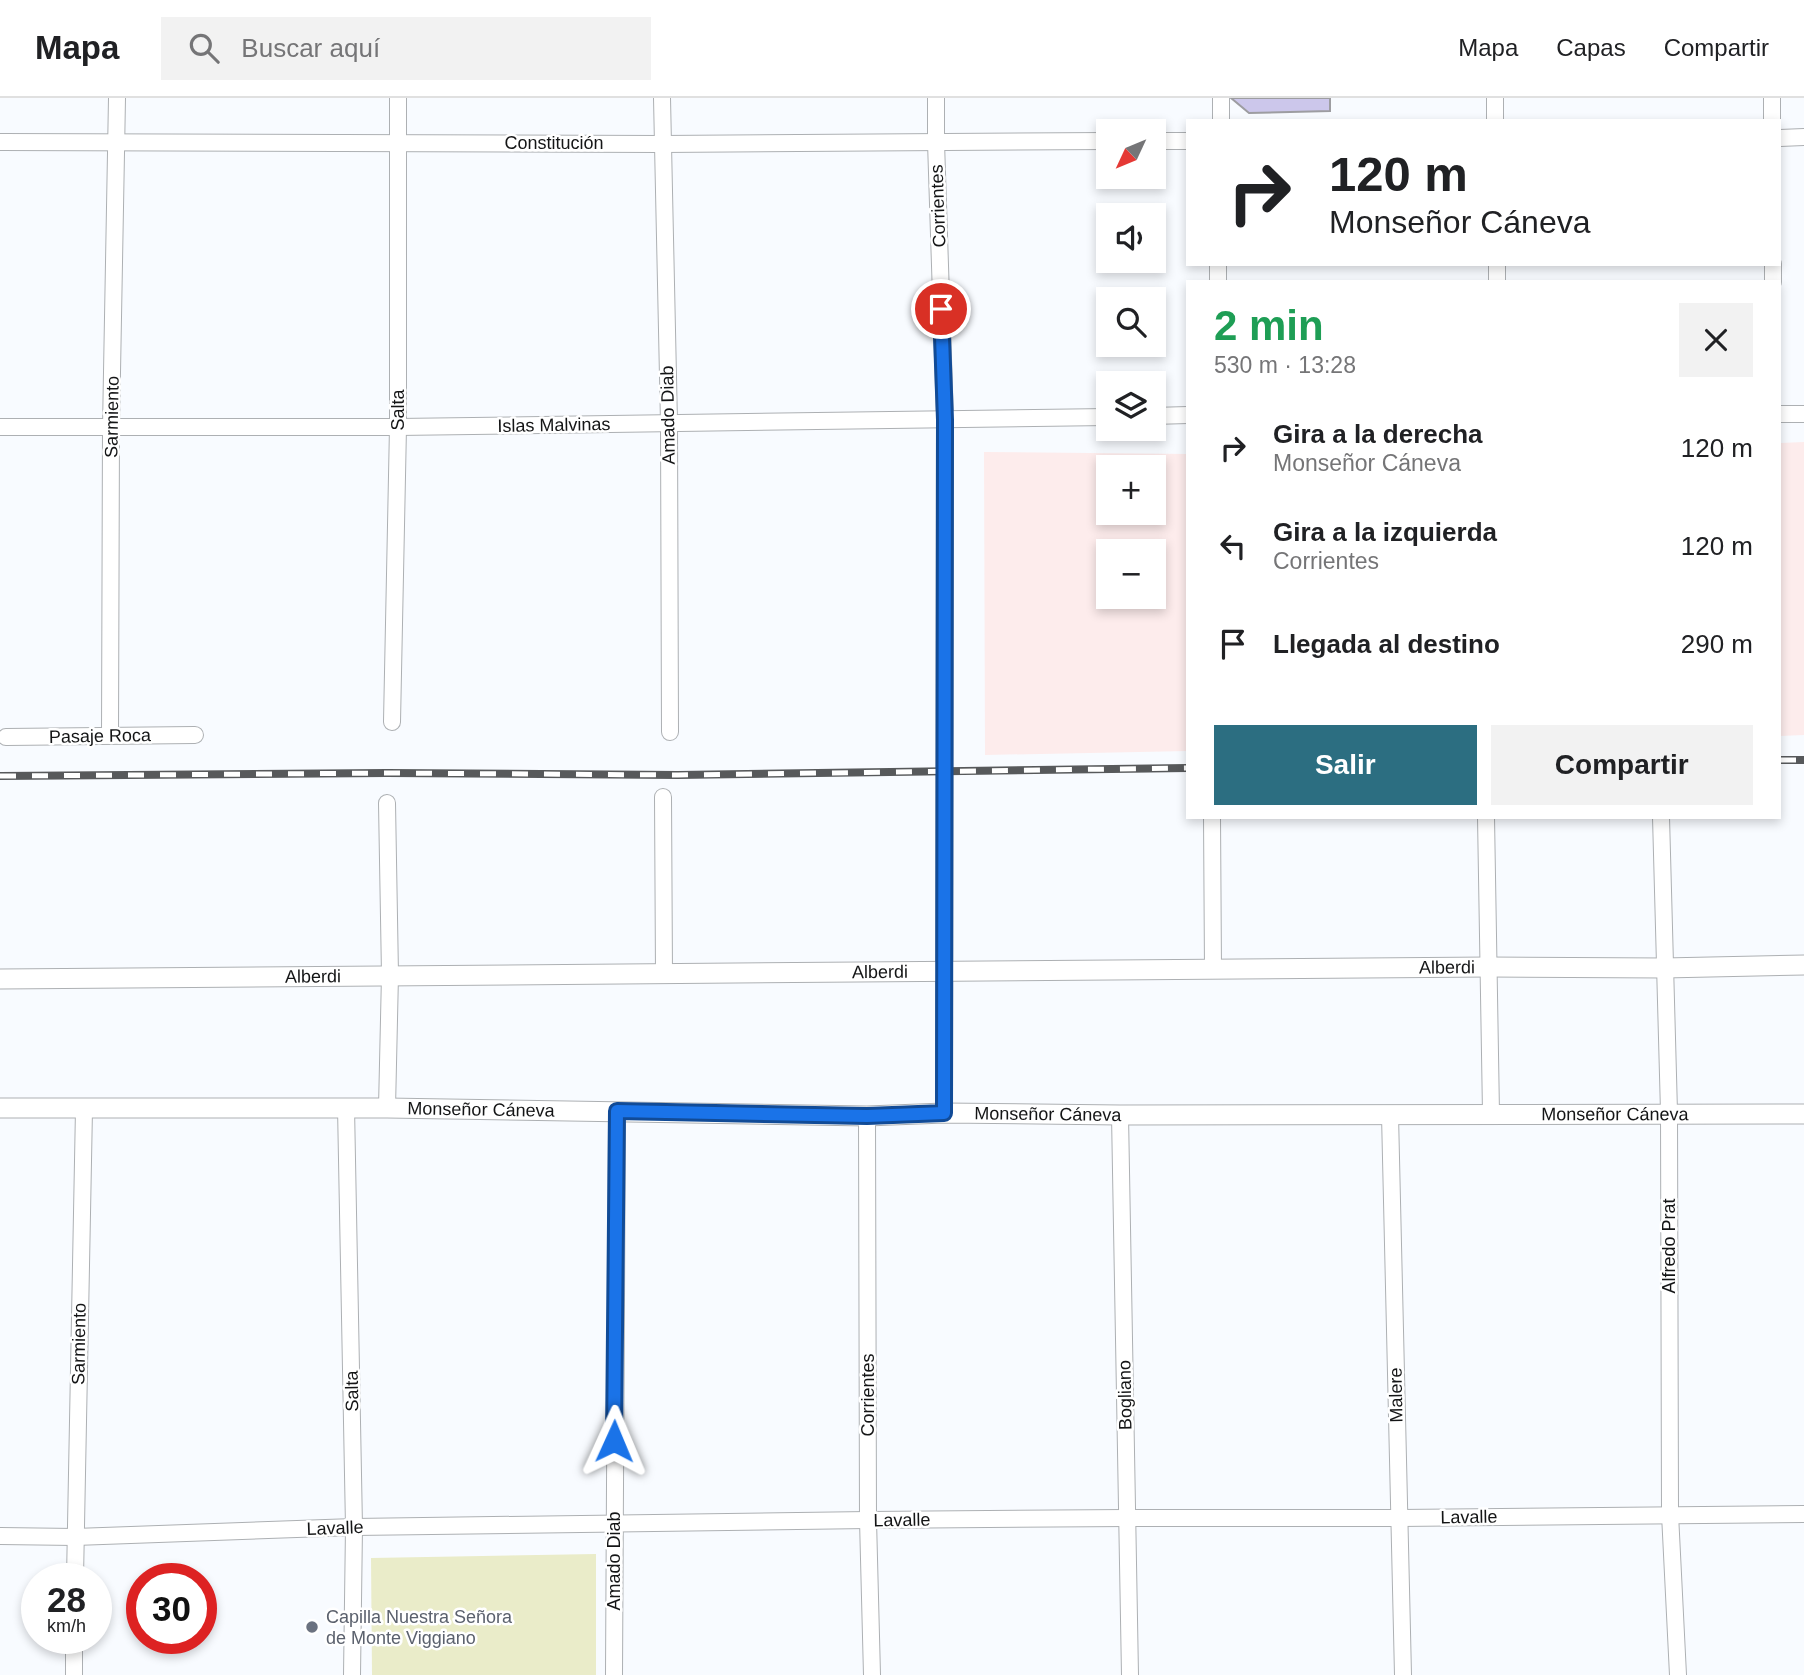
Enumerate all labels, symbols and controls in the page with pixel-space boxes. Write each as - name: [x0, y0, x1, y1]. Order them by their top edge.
- search box: [161, 17, 651, 80]
- text: Mapa: [35, 29, 119, 66]
- icon: search: [185, 29, 223, 67]
- text: Buscar aquí: [241, 33, 380, 63]
- text: Mapa: [1458, 34, 1518, 61]
- text: Capas: [1556, 34, 1626, 61]
- text: Compartir: [1664, 34, 1769, 61]
- north arrow: [1096, 119, 1166, 189]
- map controls: [1096, 119, 1166, 609]
- street label: Constitución: [504, 133, 604, 153]
- icon: right: [1214, 147, 1305, 238]
- text: 120 m: [1329, 147, 1468, 201]
- street label: Corrientes: [927, 164, 949, 248]
- button: sound: [1096, 203, 1166, 273]
- text: Monseñor Cáneva: [1329, 204, 1590, 240]
- pin: [911, 279, 971, 339]
- button: search: [1096, 287, 1166, 357]
- icon: arrive: [922, 290, 960, 328]
- text: 2 min: [1214, 302, 1324, 349]
- button: close: [1679, 303, 1753, 377]
- text: 530 m · 13:28: [1214, 352, 1356, 378]
- street label: Amado Diab: [657, 365, 679, 465]
- button: layers: [1096, 371, 1166, 441]
- street label: Sarmiento: [101, 376, 123, 458]
- street label: Salta: [388, 388, 408, 431]
- street label: Islas Malvinas: [497, 414, 611, 436]
- text: Gira a la derecha: [1273, 419, 1483, 449]
- icon: right: [1214, 429, 1252, 467]
- text: 120 m: [1681, 433, 1753, 463]
- text: Monseñor Cáneva: [1273, 450, 1461, 476]
- button: +: [1096, 455, 1166, 525]
- text: Gira a la izquierda: [1273, 517, 1497, 547]
- icon: left: [1214, 527, 1252, 565]
- text: 120 m: [1681, 531, 1753, 561]
- button: −: [1096, 539, 1166, 609]
- text: Corrientes: [1273, 548, 1379, 574]
- icon: arrive: [1214, 625, 1252, 663]
- text: Llegada al destino: [1273, 629, 1500, 659]
- text: 290 m: [1681, 629, 1753, 659]
- street label: Pasaje Roca: [49, 725, 152, 747]
- button: Salir: [1214, 725, 1477, 805]
- button: Compartir: [1491, 725, 1753, 805]
- street label: Alberdi: [1419, 957, 1475, 978]
- street label: Alberdi: [852, 962, 908, 982]
- street label: Alberdi: [285, 966, 341, 987]
- street label: Monseñor Cáneva: [407, 1098, 556, 1121]
- street label: Monseñor Cáneva: [974, 1103, 1123, 1125]
- street label: Monseñor Cáneva: [1541, 1104, 1689, 1124]
- street label: Alfredo Prat: [1659, 1198, 1679, 1294]
- street label: Sarmiento: [68, 1303, 90, 1385]
- street label: Corrientes: [858, 1353, 878, 1437]
- street label: Bogliano: [1114, 1360, 1136, 1430]
- street label: Malere: [1386, 1367, 1406, 1423]
- street label: Salta: [342, 1369, 362, 1412]
- position arrow: [577, 1404, 651, 1478]
- street label: Lavalle: [1440, 1507, 1498, 1527]
- street label: Lavalle: [873, 1510, 931, 1530]
- street label: Amado Diab: [604, 1511, 624, 1611]
- street label: Lavalle: [306, 1517, 364, 1539]
- speed limit sign: 30: [126, 1563, 217, 1654]
- text: 28: [47, 1580, 86, 1619]
- place label: Capilla Nuestra Señora de Monte Viggiano: [326, 1607, 513, 1648]
- text: km/h: [47, 1616, 86, 1636]
- marker: Capilla Nuestra Señora de Monte Viggiano: [304, 1619, 320, 1635]

